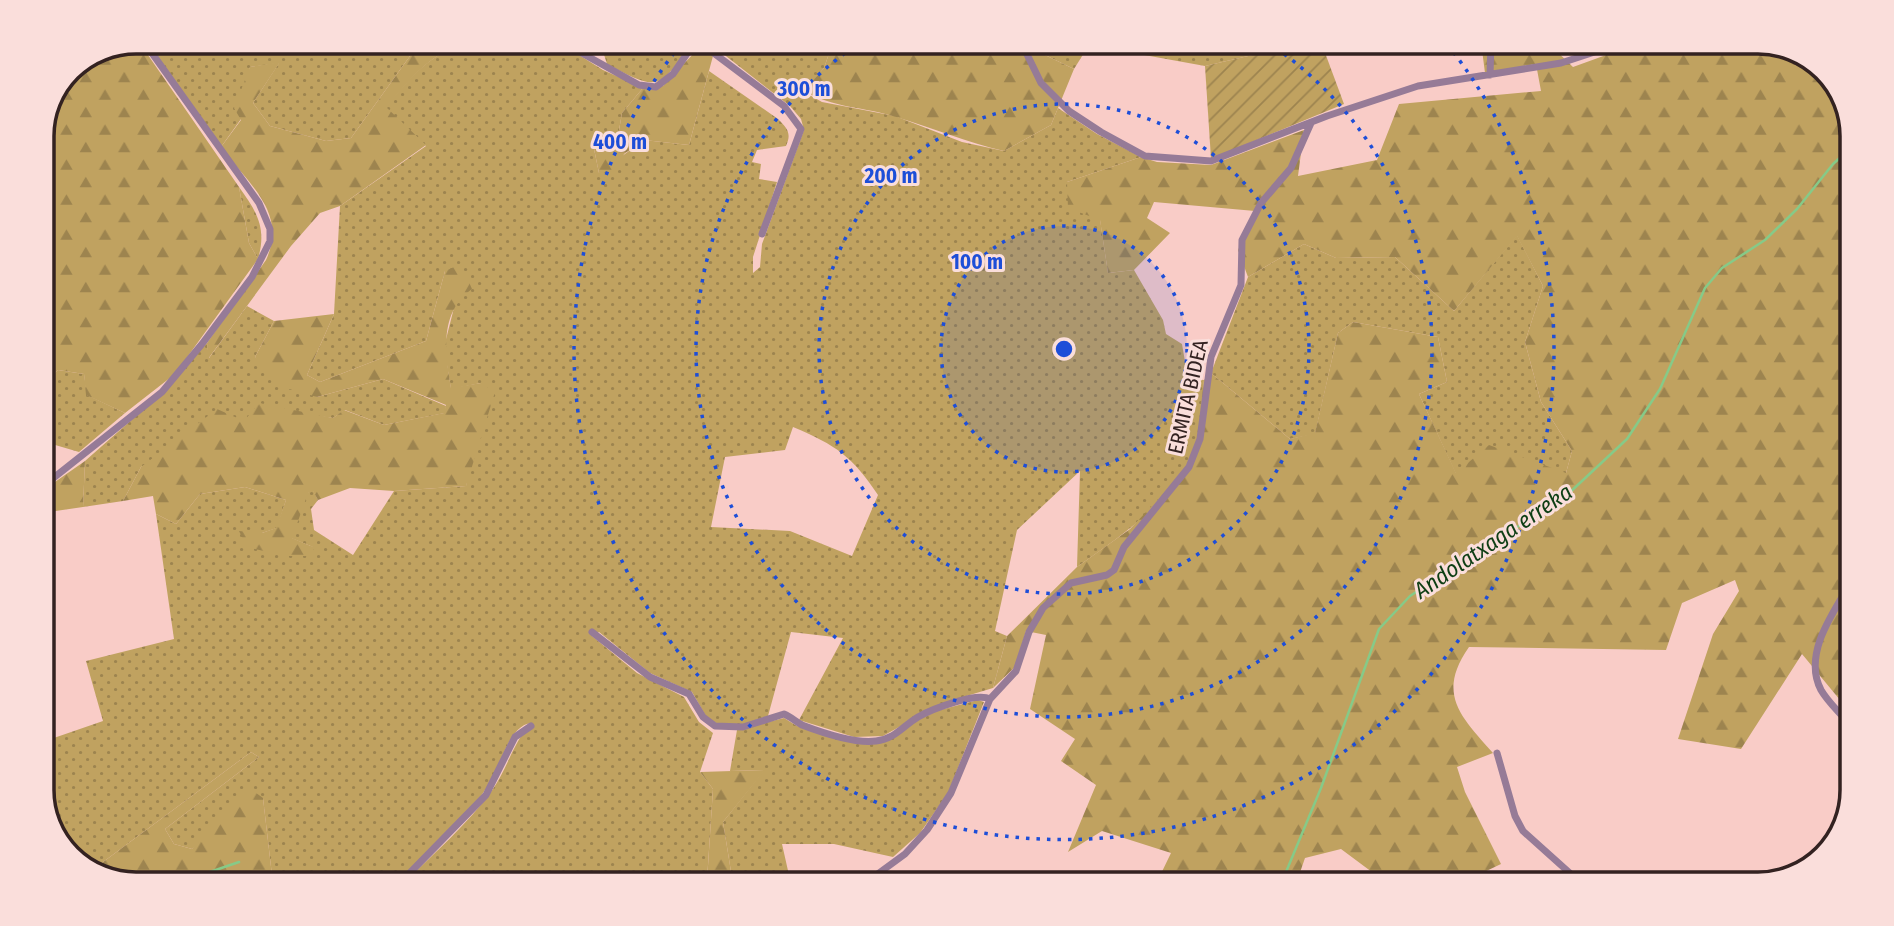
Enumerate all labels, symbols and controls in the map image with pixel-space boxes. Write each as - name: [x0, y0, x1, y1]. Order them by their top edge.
- text: 300 m: [776, 76, 831, 102]
- text: 400 m: [593, 129, 647, 155]
- text: 200 m: [863, 163, 918, 189]
- text: 100 m: [951, 249, 1003, 275]
- centre of rings: [1052, 337, 1076, 361]
- street label: ERMITA BIDEA: [1162, 337, 1214, 457]
- water label: Andolatxaga erreka: [1408, 478, 1577, 605]

